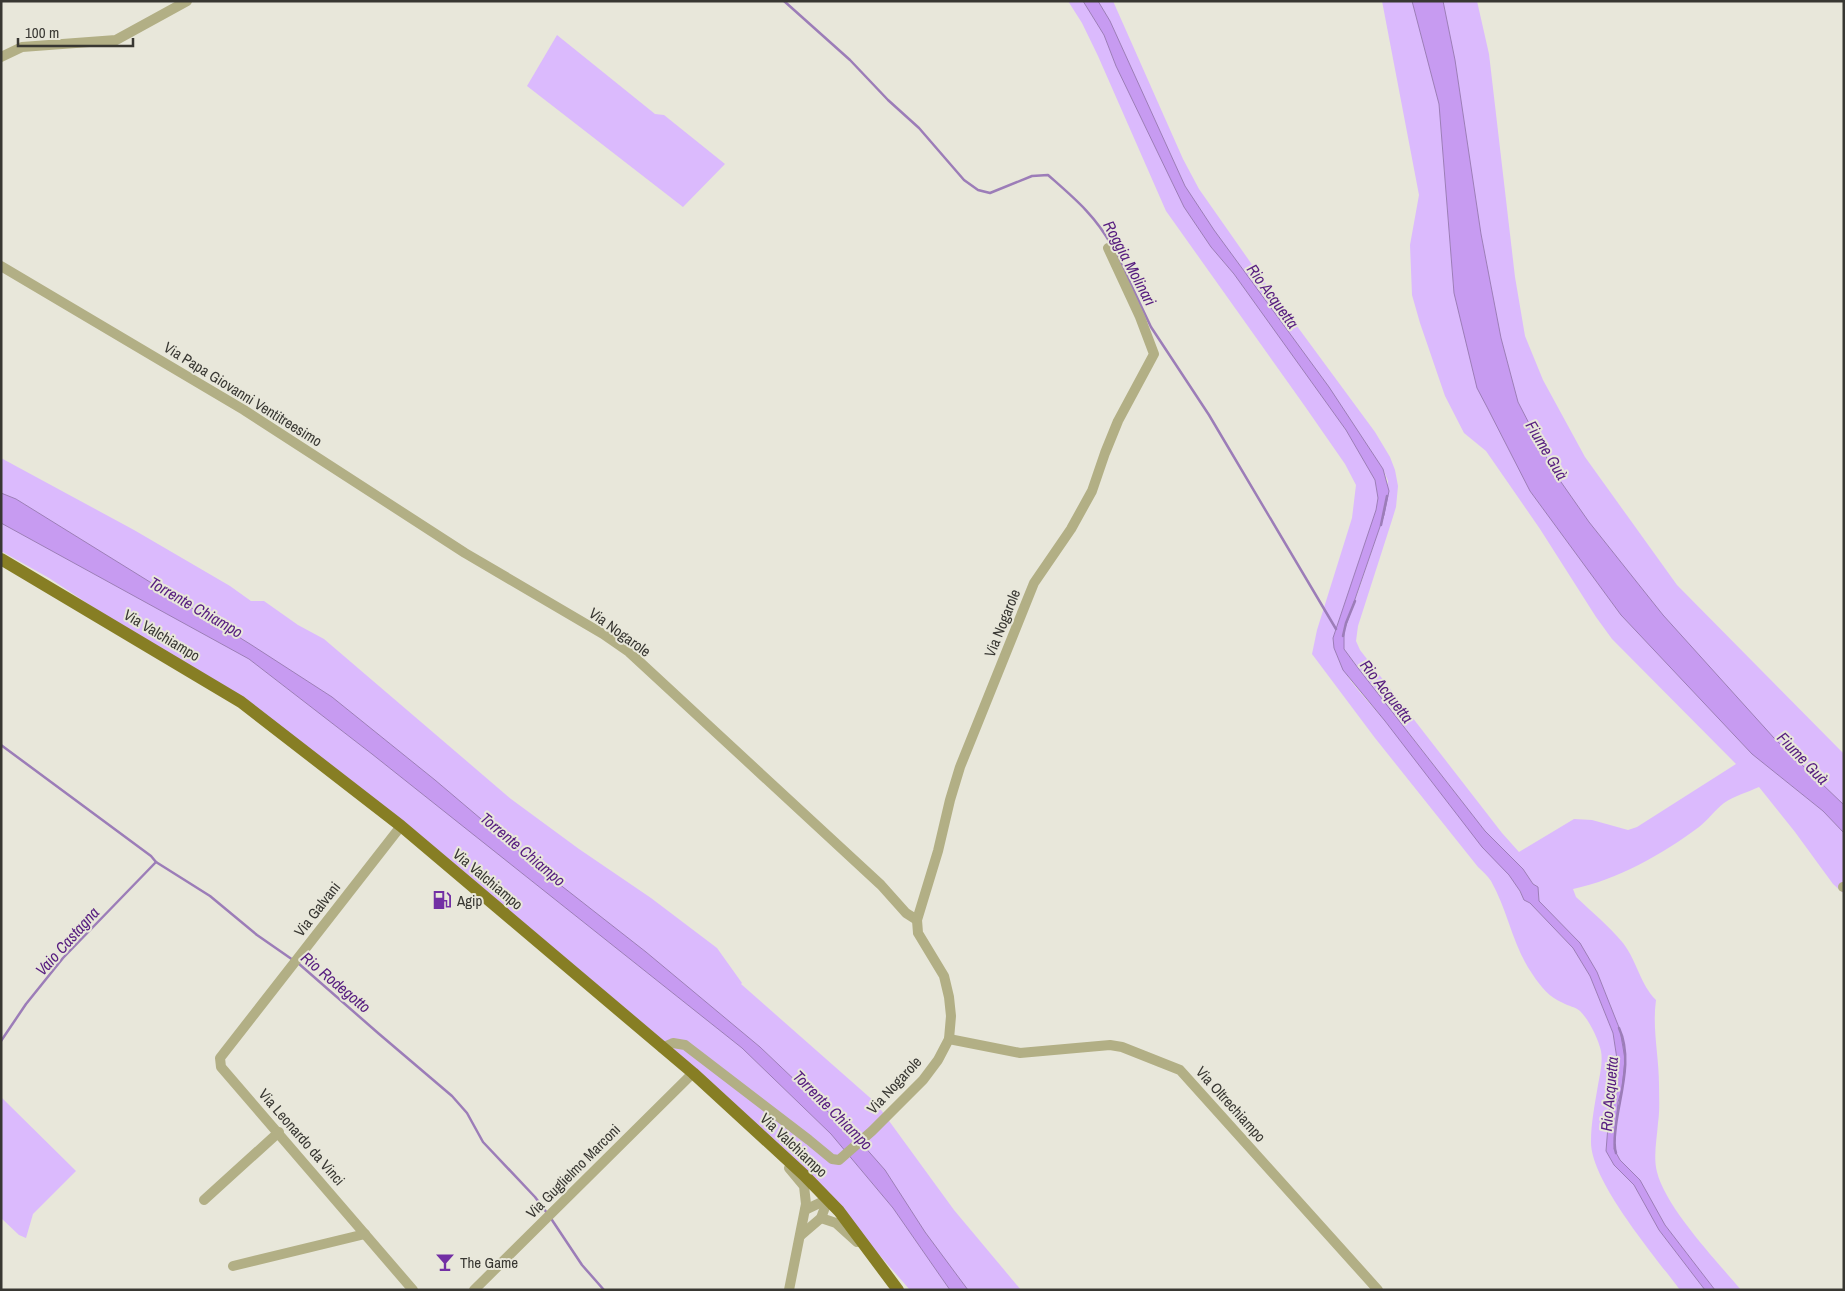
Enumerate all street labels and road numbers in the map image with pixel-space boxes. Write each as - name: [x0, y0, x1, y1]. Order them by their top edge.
- street label: Via Papa Giovanni Ventitreesimo: [160, 337, 326, 451]
- street label: Via Nogarole: [979, 586, 1025, 660]
- street label: Via Nogarole: [585, 602, 655, 662]
- street label: Via Valchiampo: [120, 604, 204, 666]
- street label: Via Valchiampo: [448, 843, 528, 915]
- street label: Via Galvani: [289, 877, 345, 941]
- street label: Via Nogarole: [862, 1052, 926, 1118]
- street label: Via Oltrechiampo: [1191, 1061, 1271, 1147]
- street label: Via Leonardo da Vinci: [254, 1084, 350, 1190]
- street label: Via Valchiampo: [755, 1108, 833, 1182]
- street label: Via Guglielmo Marconi: [521, 1119, 625, 1223]

